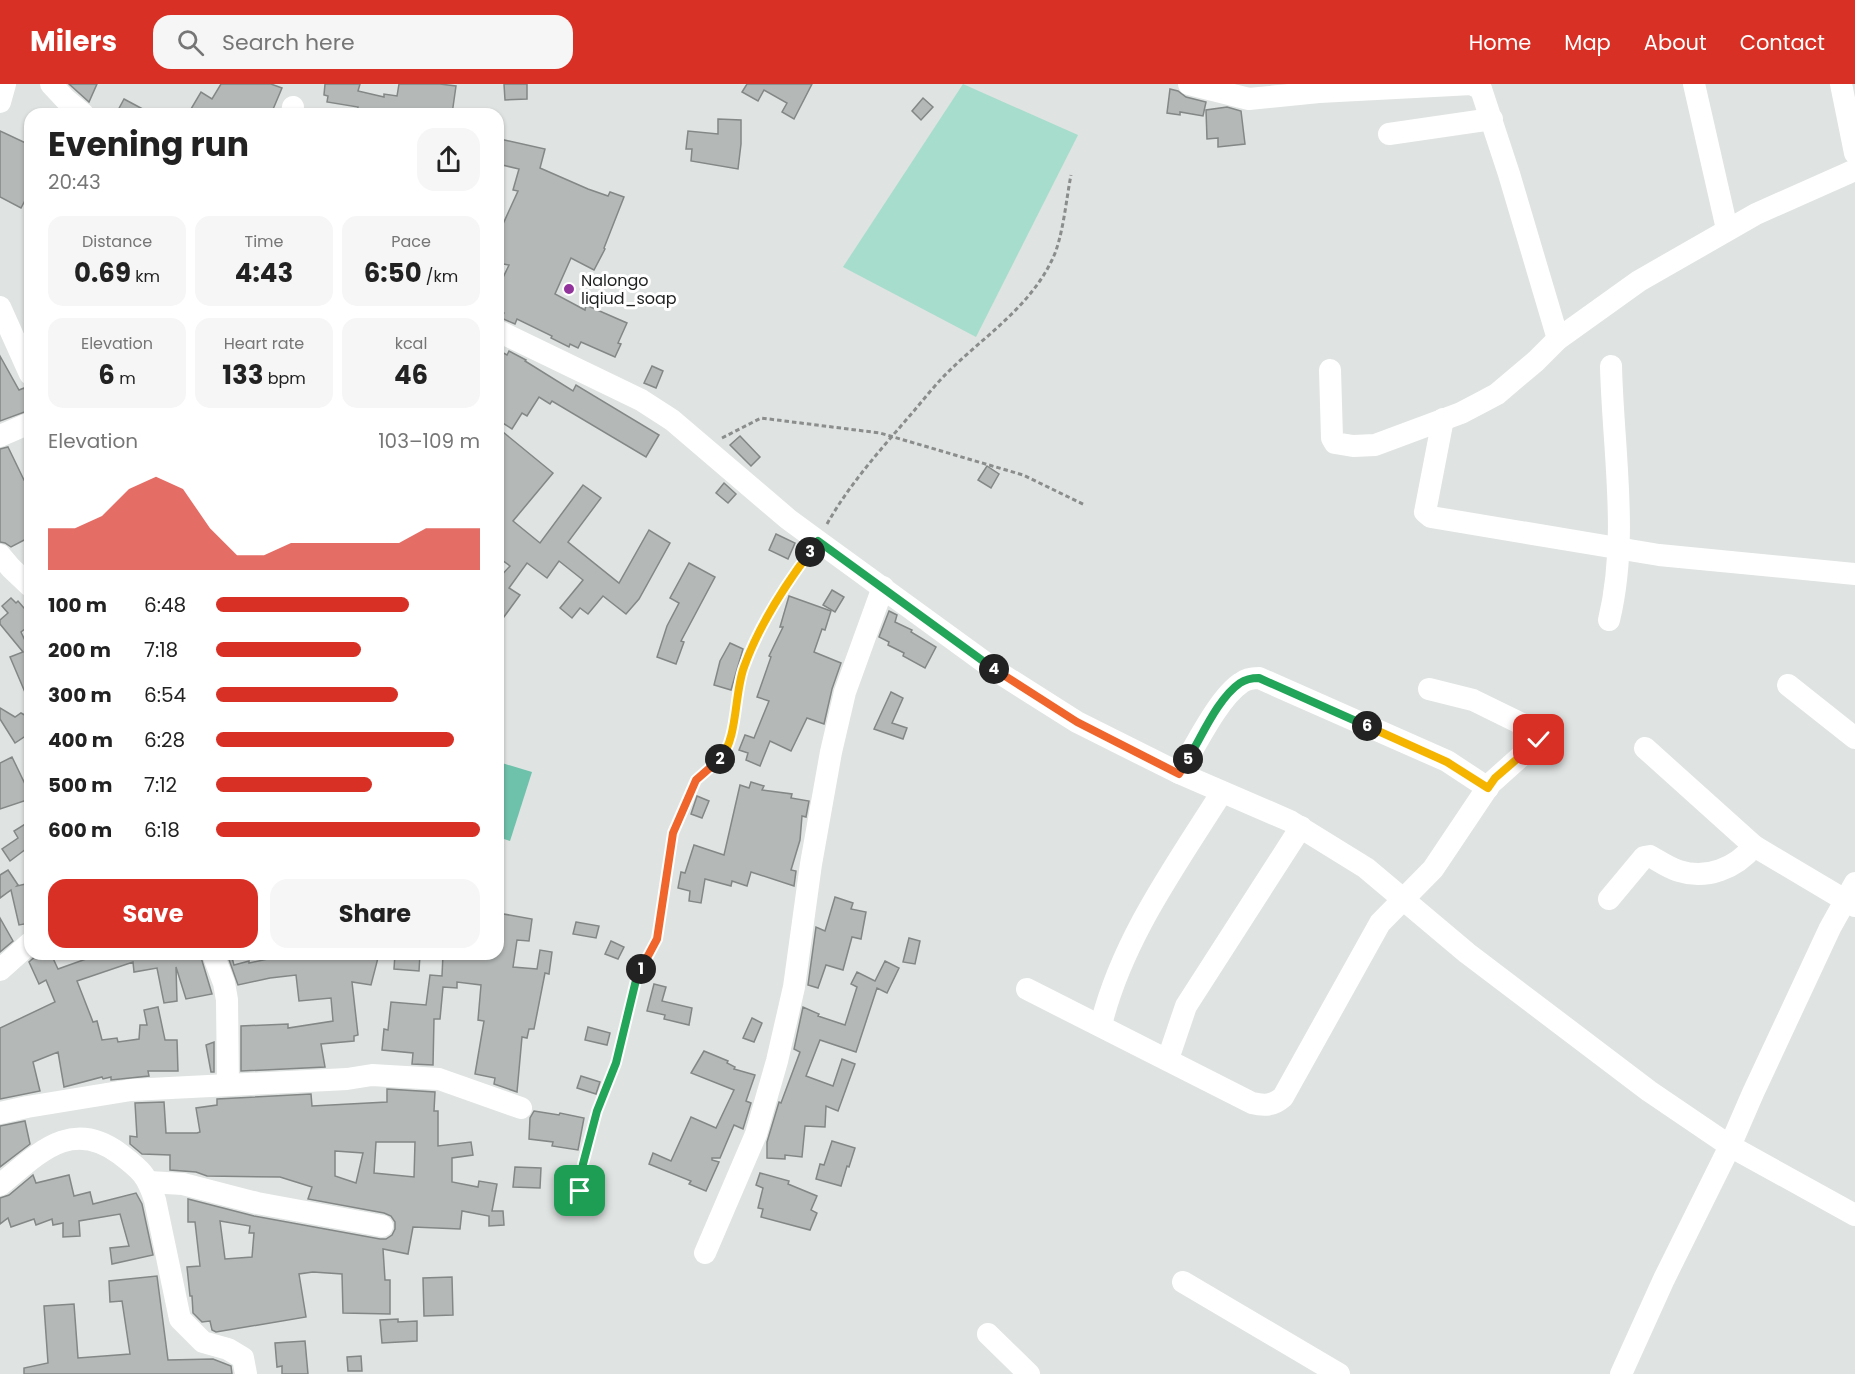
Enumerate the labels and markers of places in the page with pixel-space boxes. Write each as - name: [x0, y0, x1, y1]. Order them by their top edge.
- place label: Nalongo liqiud_soap: [581, 269, 677, 310]
- marker: Nalongo liqiud_soap: [562, 282, 576, 296]
- pin: 3: [795, 537, 825, 567]
- pin: 4: [979, 654, 1009, 684]
- pin: 6: [1352, 711, 1382, 741]
- pin: [1513, 714, 1564, 765]
- pin: 2: [705, 744, 735, 774]
- pin: 5: [1173, 744, 1203, 774]
- pin: 1: [626, 954, 656, 984]
- pin: [554, 1165, 605, 1216]

